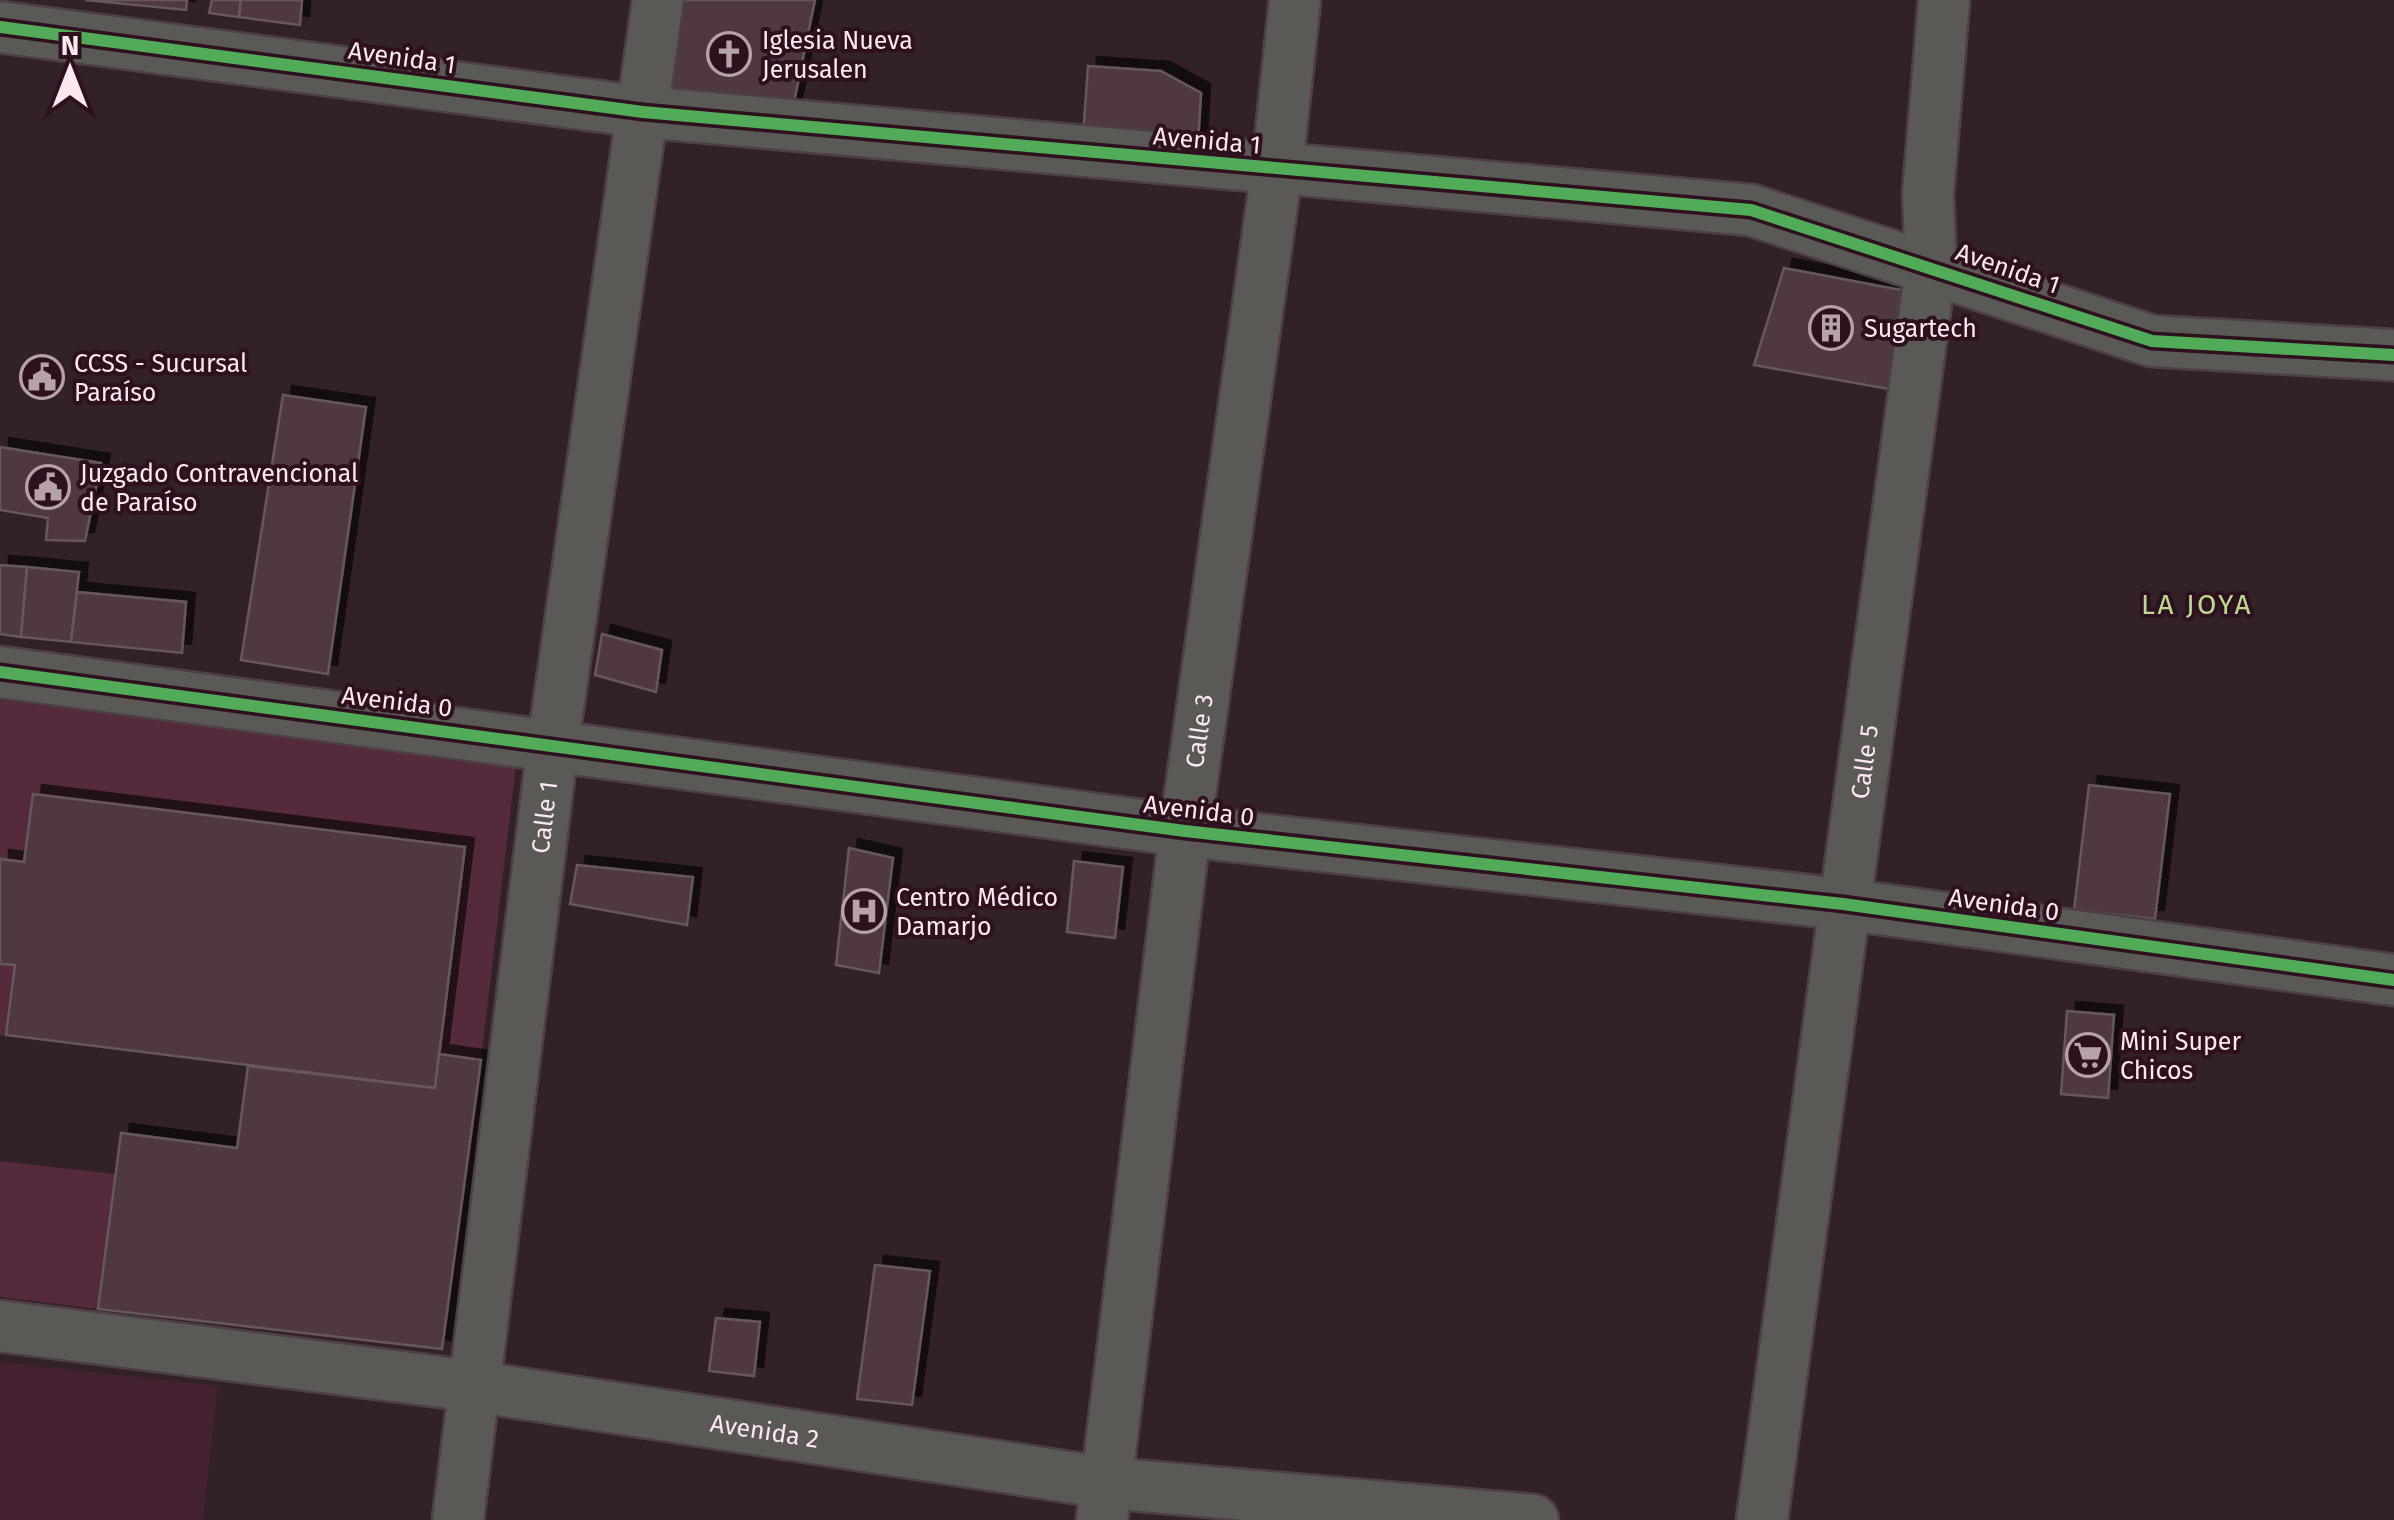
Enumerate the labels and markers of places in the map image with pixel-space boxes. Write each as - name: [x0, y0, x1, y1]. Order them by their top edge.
- place label: Iglesia Nueva Jerusalen: [762, 26, 913, 85]
- church icon: Iglesia Nueva Jerusalen: [706, 31, 752, 77]
- building icon: Sugartech: [1808, 305, 1854, 351]
- place label: Sugartech: [1864, 314, 1977, 344]
- place label: CCSS - Sucursal Paraíso: [74, 349, 247, 408]
- public building icon: CCSS - Sucursal Paraíso: [19, 354, 65, 400]
- place label: Juzgado Contravencional de Paraíso: [80, 459, 358, 518]
- public building icon: Juzgado Contravencional de Paraíso: [25, 464, 71, 510]
- place label: Centro Médico Damarjo: [896, 883, 1058, 942]
- hospital icon: Centro Médico Damarjo: [841, 888, 887, 934]
- place label: Mini Super Chicos: [2120, 1027, 2241, 1086]
- supermarket icon: Mini Super Chicos: [2065, 1032, 2111, 1078]

